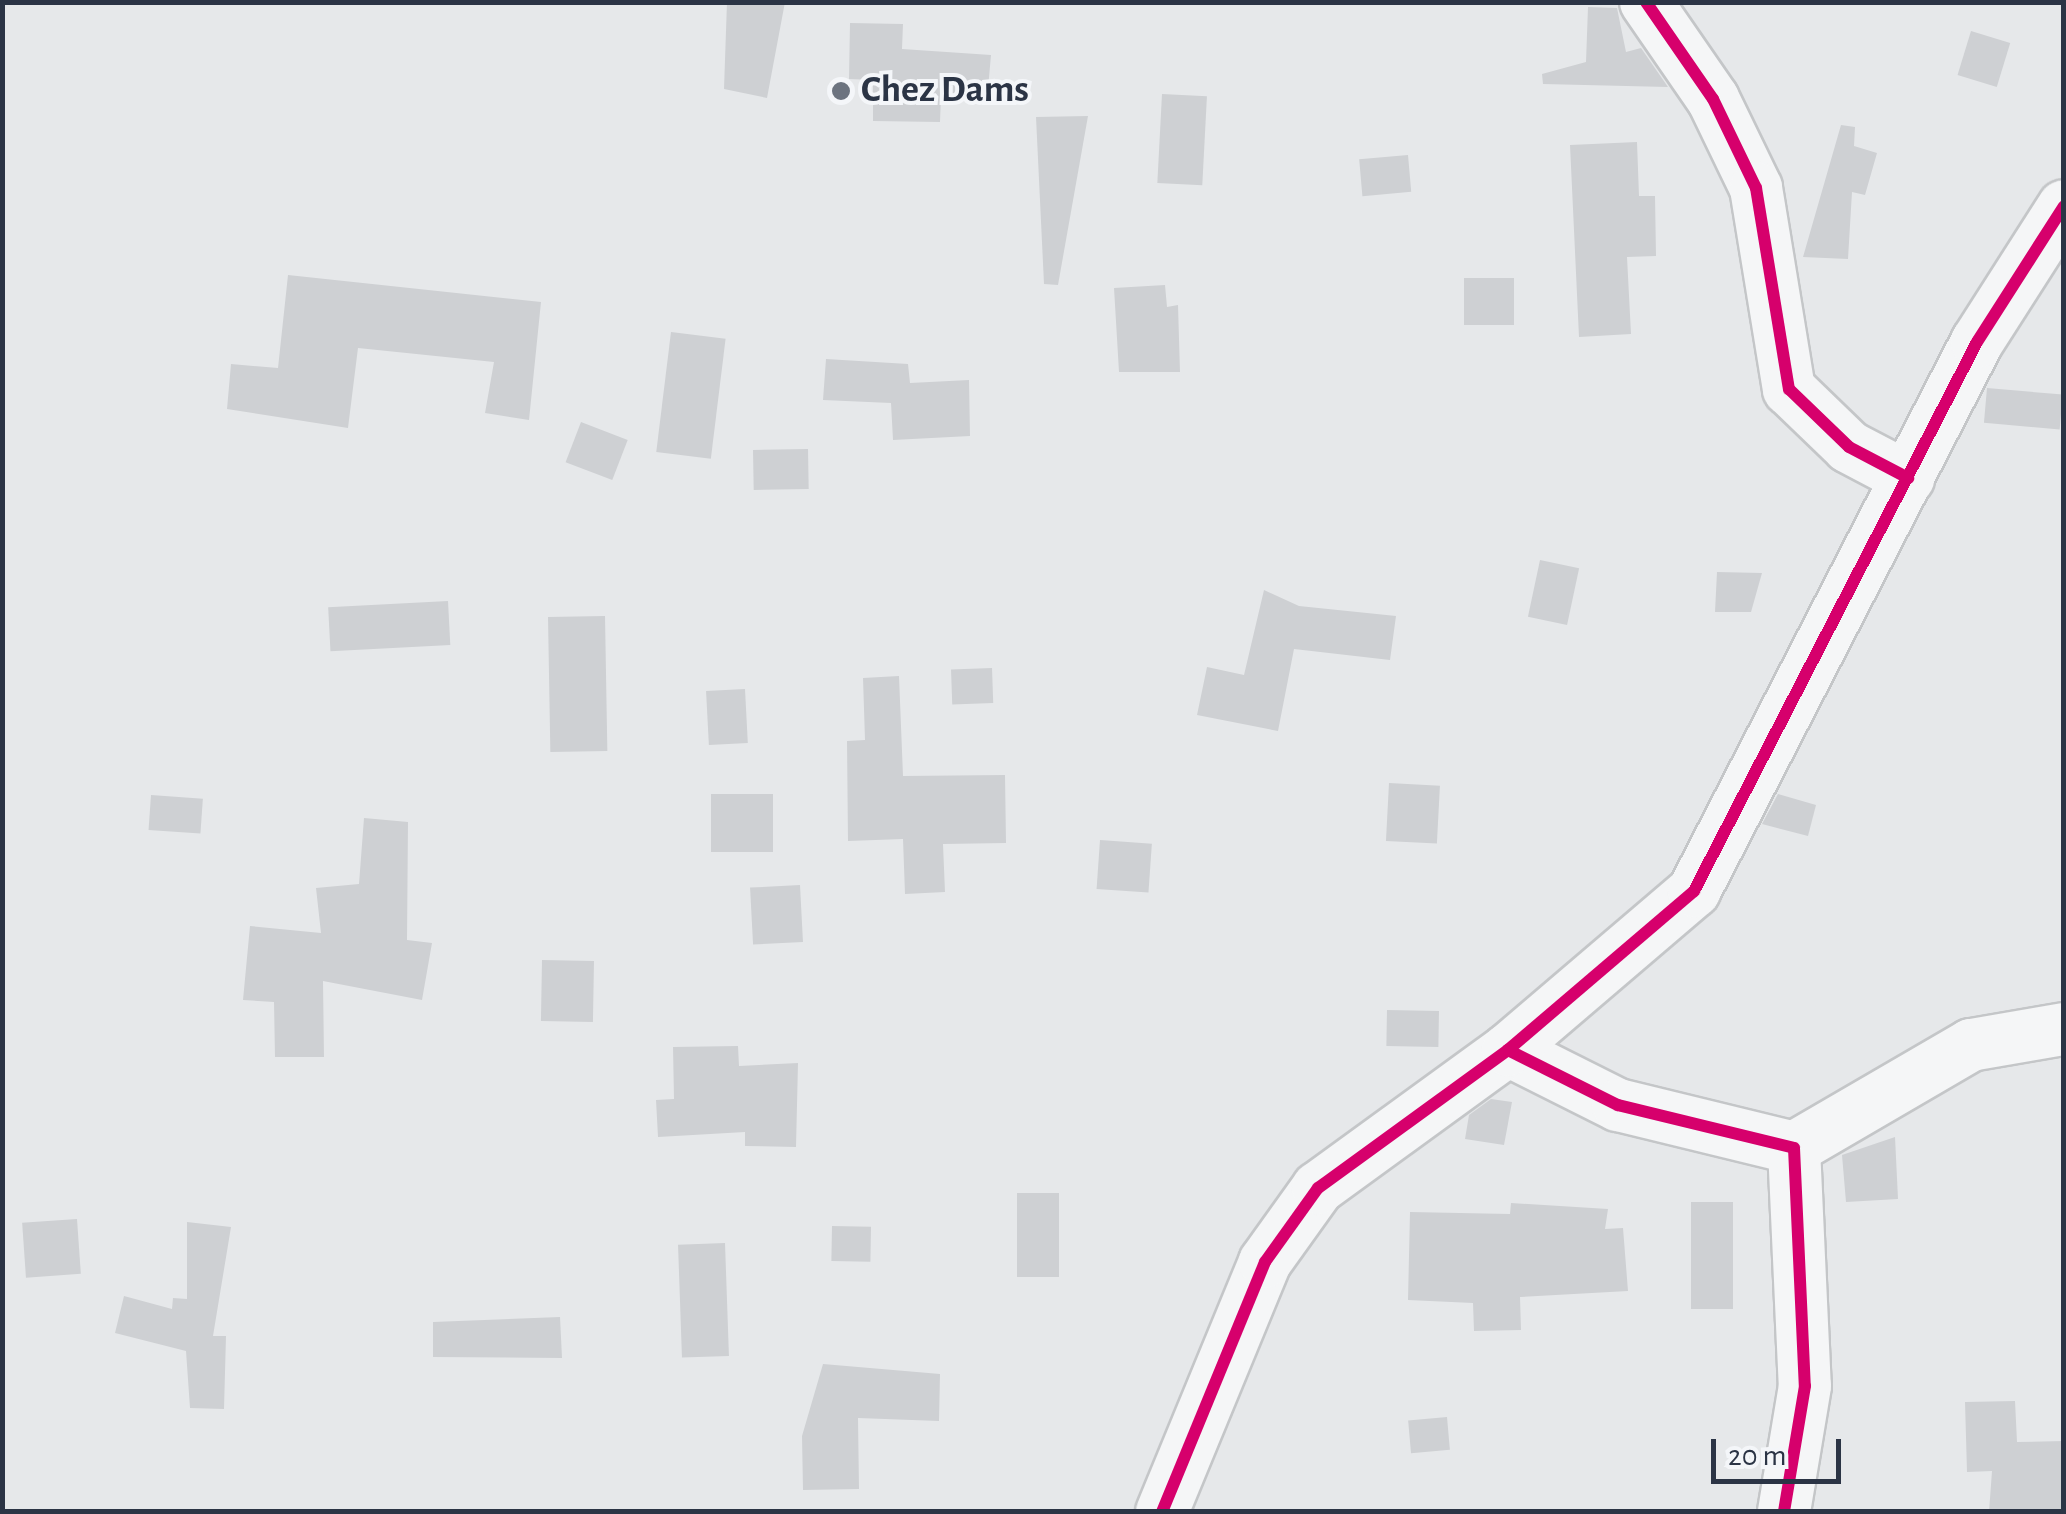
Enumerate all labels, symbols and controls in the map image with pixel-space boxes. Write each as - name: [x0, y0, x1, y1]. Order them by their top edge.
- place label: Chez Dams: [861, 68, 1029, 114]
- marker: Chez Dams: [830, 80, 852, 102]
- scale bar: [1716, 1419, 1846, 1481]
- text: 20 m: [1728, 1441, 1786, 1471]

